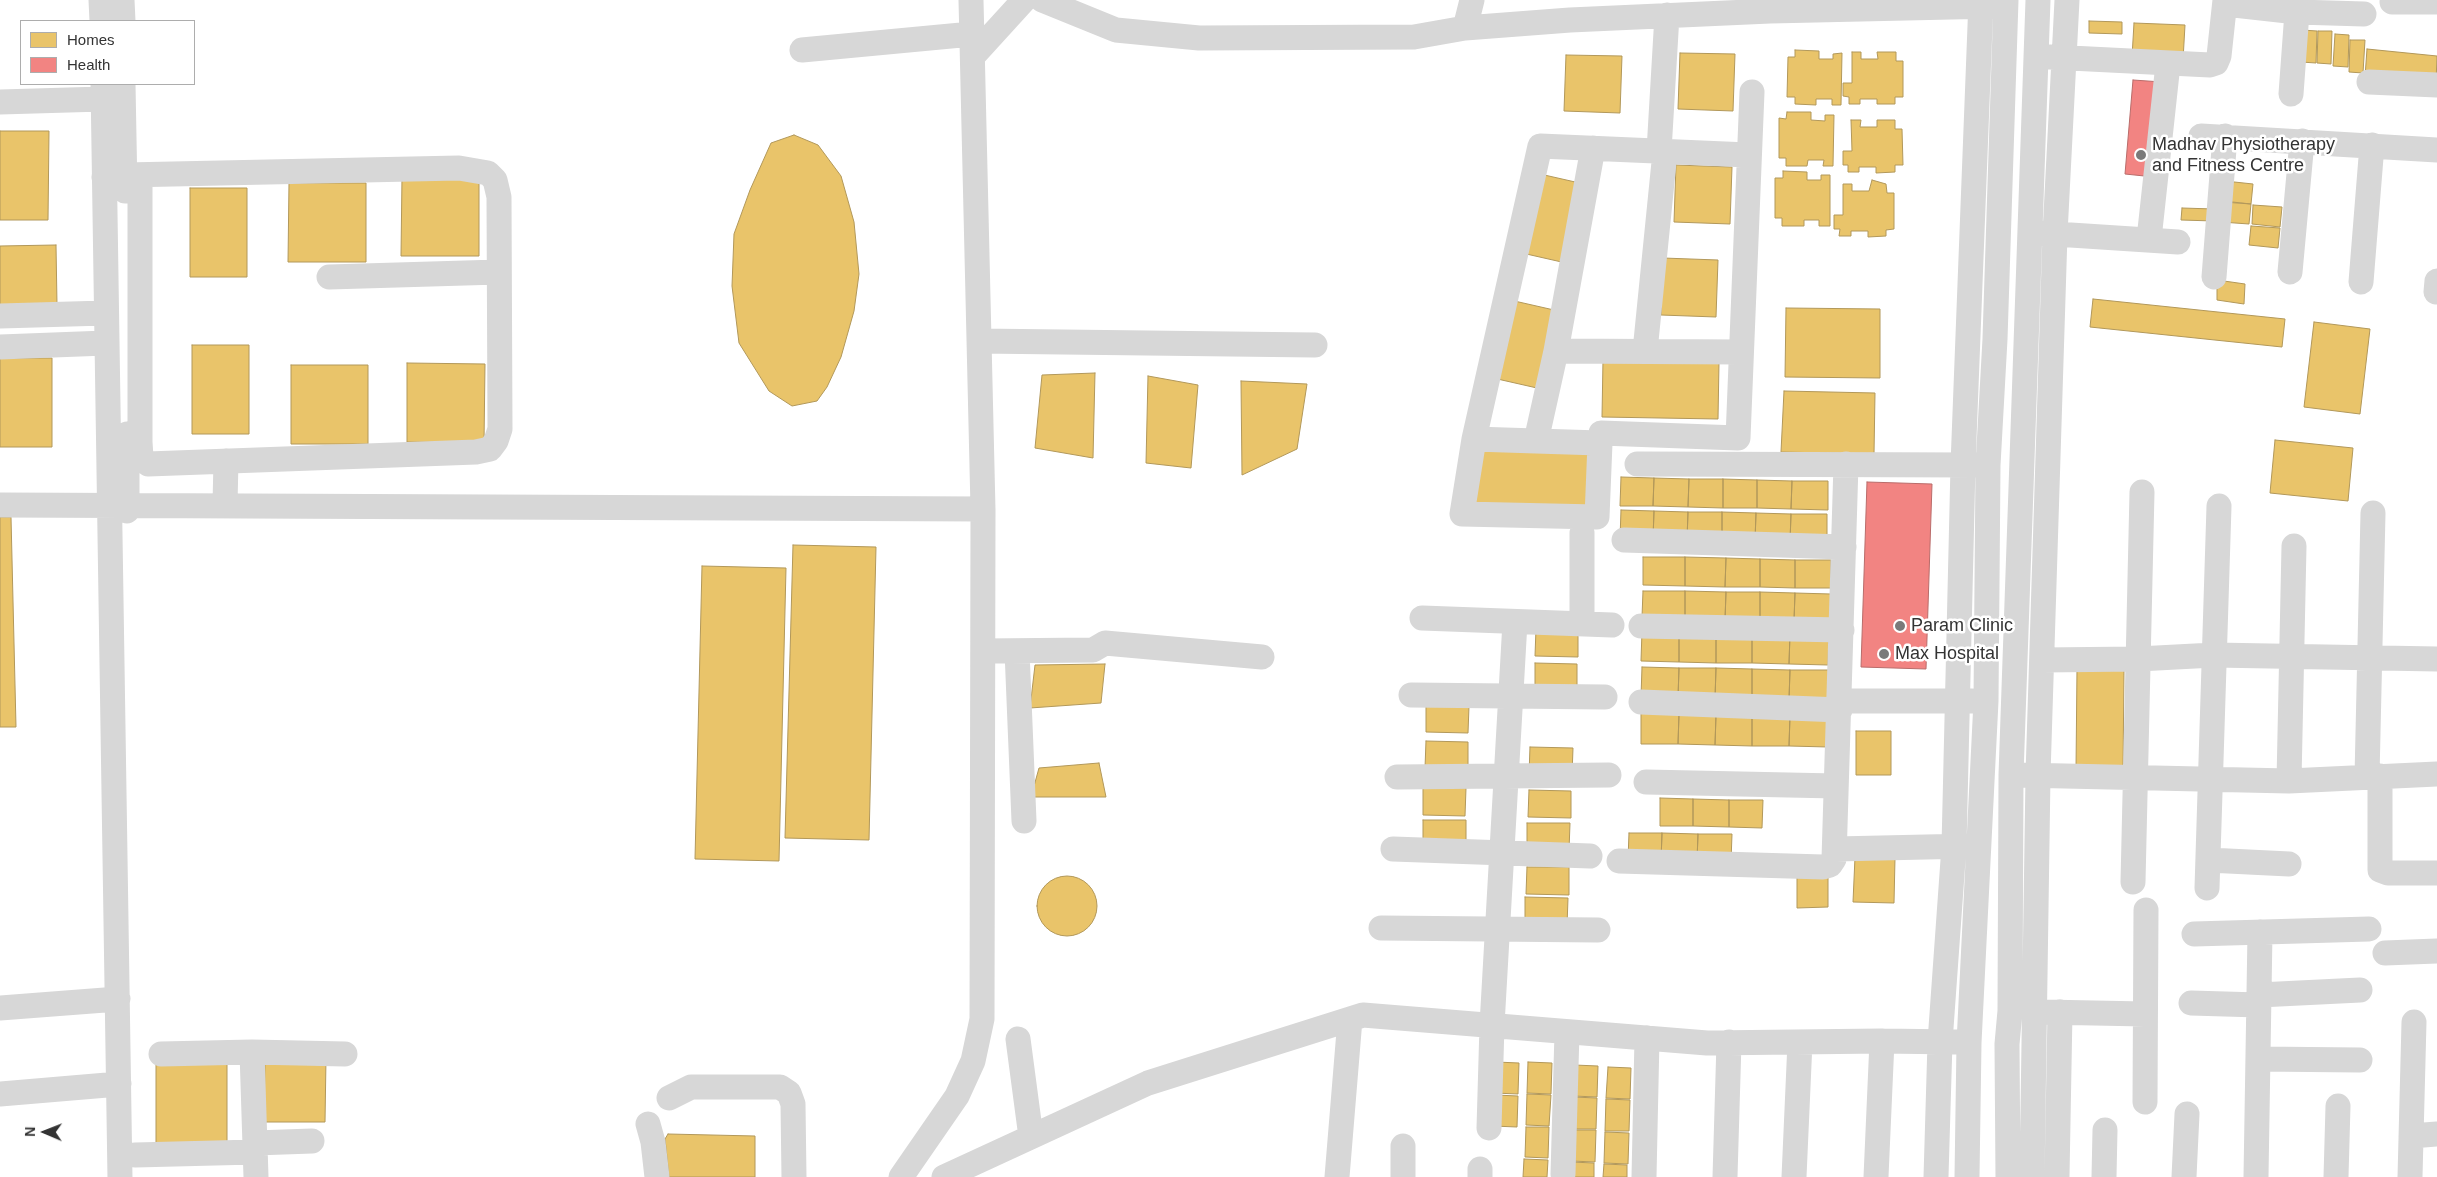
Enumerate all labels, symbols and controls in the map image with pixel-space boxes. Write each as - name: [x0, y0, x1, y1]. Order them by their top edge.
- legend: [20, 20, 195, 85]
- text: Homes: [67, 31, 115, 48]
- text: Health: [67, 56, 110, 73]
- place label: Madhav Physiotherapy and Fitness Centre: [2152, 134, 2335, 176]
- marker: Madhav Physiotherapy and Fitness Centre: [2134, 148, 2148, 162]
- place label: Param Clinic: [1911, 615, 2013, 637]
- marker: Param Clinic: [1893, 619, 1907, 633]
- place label: Max Hospital: [1895, 643, 1999, 665]
- marker: Max Hospital: [1877, 647, 1891, 661]
- north arrow: [20, 1107, 70, 1157]
- text: N: [22, 1127, 38, 1137]

